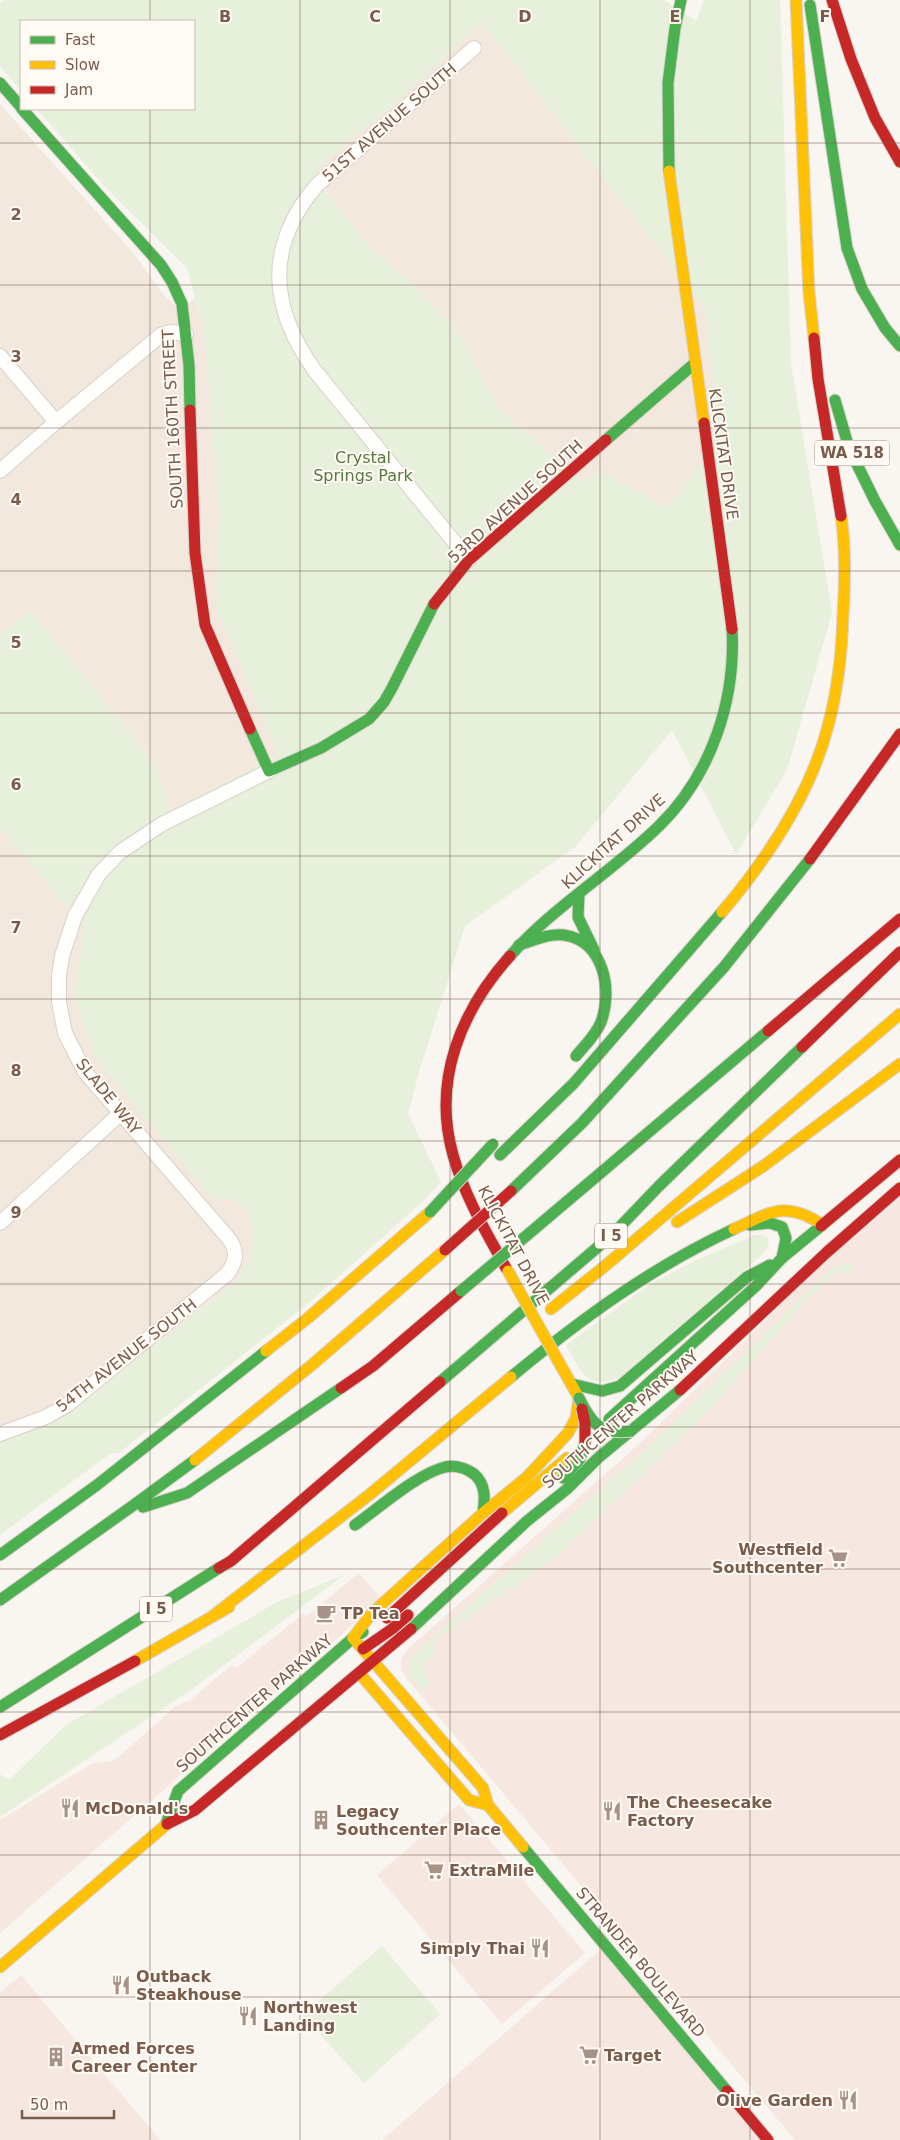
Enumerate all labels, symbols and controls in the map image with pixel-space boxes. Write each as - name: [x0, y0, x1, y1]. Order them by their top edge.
- text: B: [219, 7, 231, 26]
- text: C: [369, 7, 381, 26]
- text: D: [518, 7, 532, 26]
- text: E: [670, 7, 680, 26]
- text: F: [820, 7, 830, 26]
- legend: [20, 20, 195, 110]
- text: Fast: [65, 31, 95, 49]
- text: Slow: [65, 56, 100, 74]
- street label: 51ST AVENUE SOUTH: [318, 59, 460, 186]
- text: Jam: [64, 81, 93, 99]
- text: 2: [10, 205, 22, 224]
- street label: SOUTH 160TH STREET: [158, 328, 187, 509]
- text: 3: [10, 347, 22, 366]
- street label: KLICKITAT DRIVE: [705, 387, 742, 521]
- street label: 53RD AVENUE SOUTH: [444, 436, 587, 567]
- road number: WA 518: [814, 440, 890, 466]
- park label: Crystal Springs Park: [313, 448, 414, 485]
- text: 4: [10, 490, 22, 509]
- text: 5: [10, 633, 22, 652]
- text: 6: [10, 775, 22, 794]
- street label: KLICKITAT DRIVE: [558, 790, 669, 893]
- text: 7: [10, 918, 22, 937]
- street label: SLADE WAY: [72, 1054, 145, 1138]
- text: 8: [10, 1061, 22, 1080]
- street label: KLICKITAT DRIVE: [474, 1182, 553, 1308]
- text: 9: [10, 1203, 22, 1222]
- road number: I 5: [595, 1224, 627, 1248]
- street label: 54TH AVENUE SOUTH: [52, 1295, 200, 1416]
- street label: SOUTHCENTER PARKWAY: [538, 1346, 702, 1492]
- place label: Westfield Southcenter: [712, 1540, 823, 1577]
- supermarket icon: Westfield Southcenter: [827, 1547, 849, 1569]
- road number: I 5: [140, 1596, 172, 1622]
- cafe icon: TP Tea: [315, 1602, 337, 1624]
- place label: TP Tea: [341, 1604, 400, 1623]
- street label: SOUTHCENTER PARKWAY: [172, 1630, 336, 1776]
- place label: The Cheesecake Factory: [627, 1793, 772, 1830]
- restaurant icon: McDonald's: [59, 1797, 81, 1819]
- place label: McDonald's: [85, 1799, 188, 1818]
- restaurant icon: The Cheesecake Factory: [601, 1800, 623, 1822]
- place label: Legacy Southcenter Place: [336, 1802, 501, 1839]
- building icon: Legacy Southcenter Place: [310, 1809, 332, 1831]
- supermarket icon: ExtraMile: [423, 1859, 445, 1881]
- place label: ExtraMile: [449, 1861, 534, 1880]
- street label: STRANDER BOULEVARD: [572, 1883, 709, 2041]
- restaurant icon: Simply Thai: [529, 1937, 551, 1959]
- place label: Simply Thai: [420, 1939, 525, 1958]
- place label: Outback Steakhouse: [136, 1967, 242, 2004]
- restaurant icon: Outback Steakhouse: [110, 1974, 132, 1996]
- place label: Northwest Landing: [263, 1998, 357, 2035]
- restaurant icon: Northwest Landing: [237, 2005, 259, 2027]
- place label: Armed Forces Career Center: [71, 2039, 197, 2076]
- supermarket icon: Target: [578, 2044, 600, 2066]
- building icon: Armed Forces Career Center: [45, 2046, 67, 2068]
- place label: Target: [604, 2046, 662, 2065]
- scale bar: [22, 2088, 115, 2120]
- restaurant icon: Olive Garden: [837, 2089, 859, 2111]
- place label: Olive Garden: [716, 2091, 833, 2110]
- text: 50 m: [30, 2096, 68, 2114]

